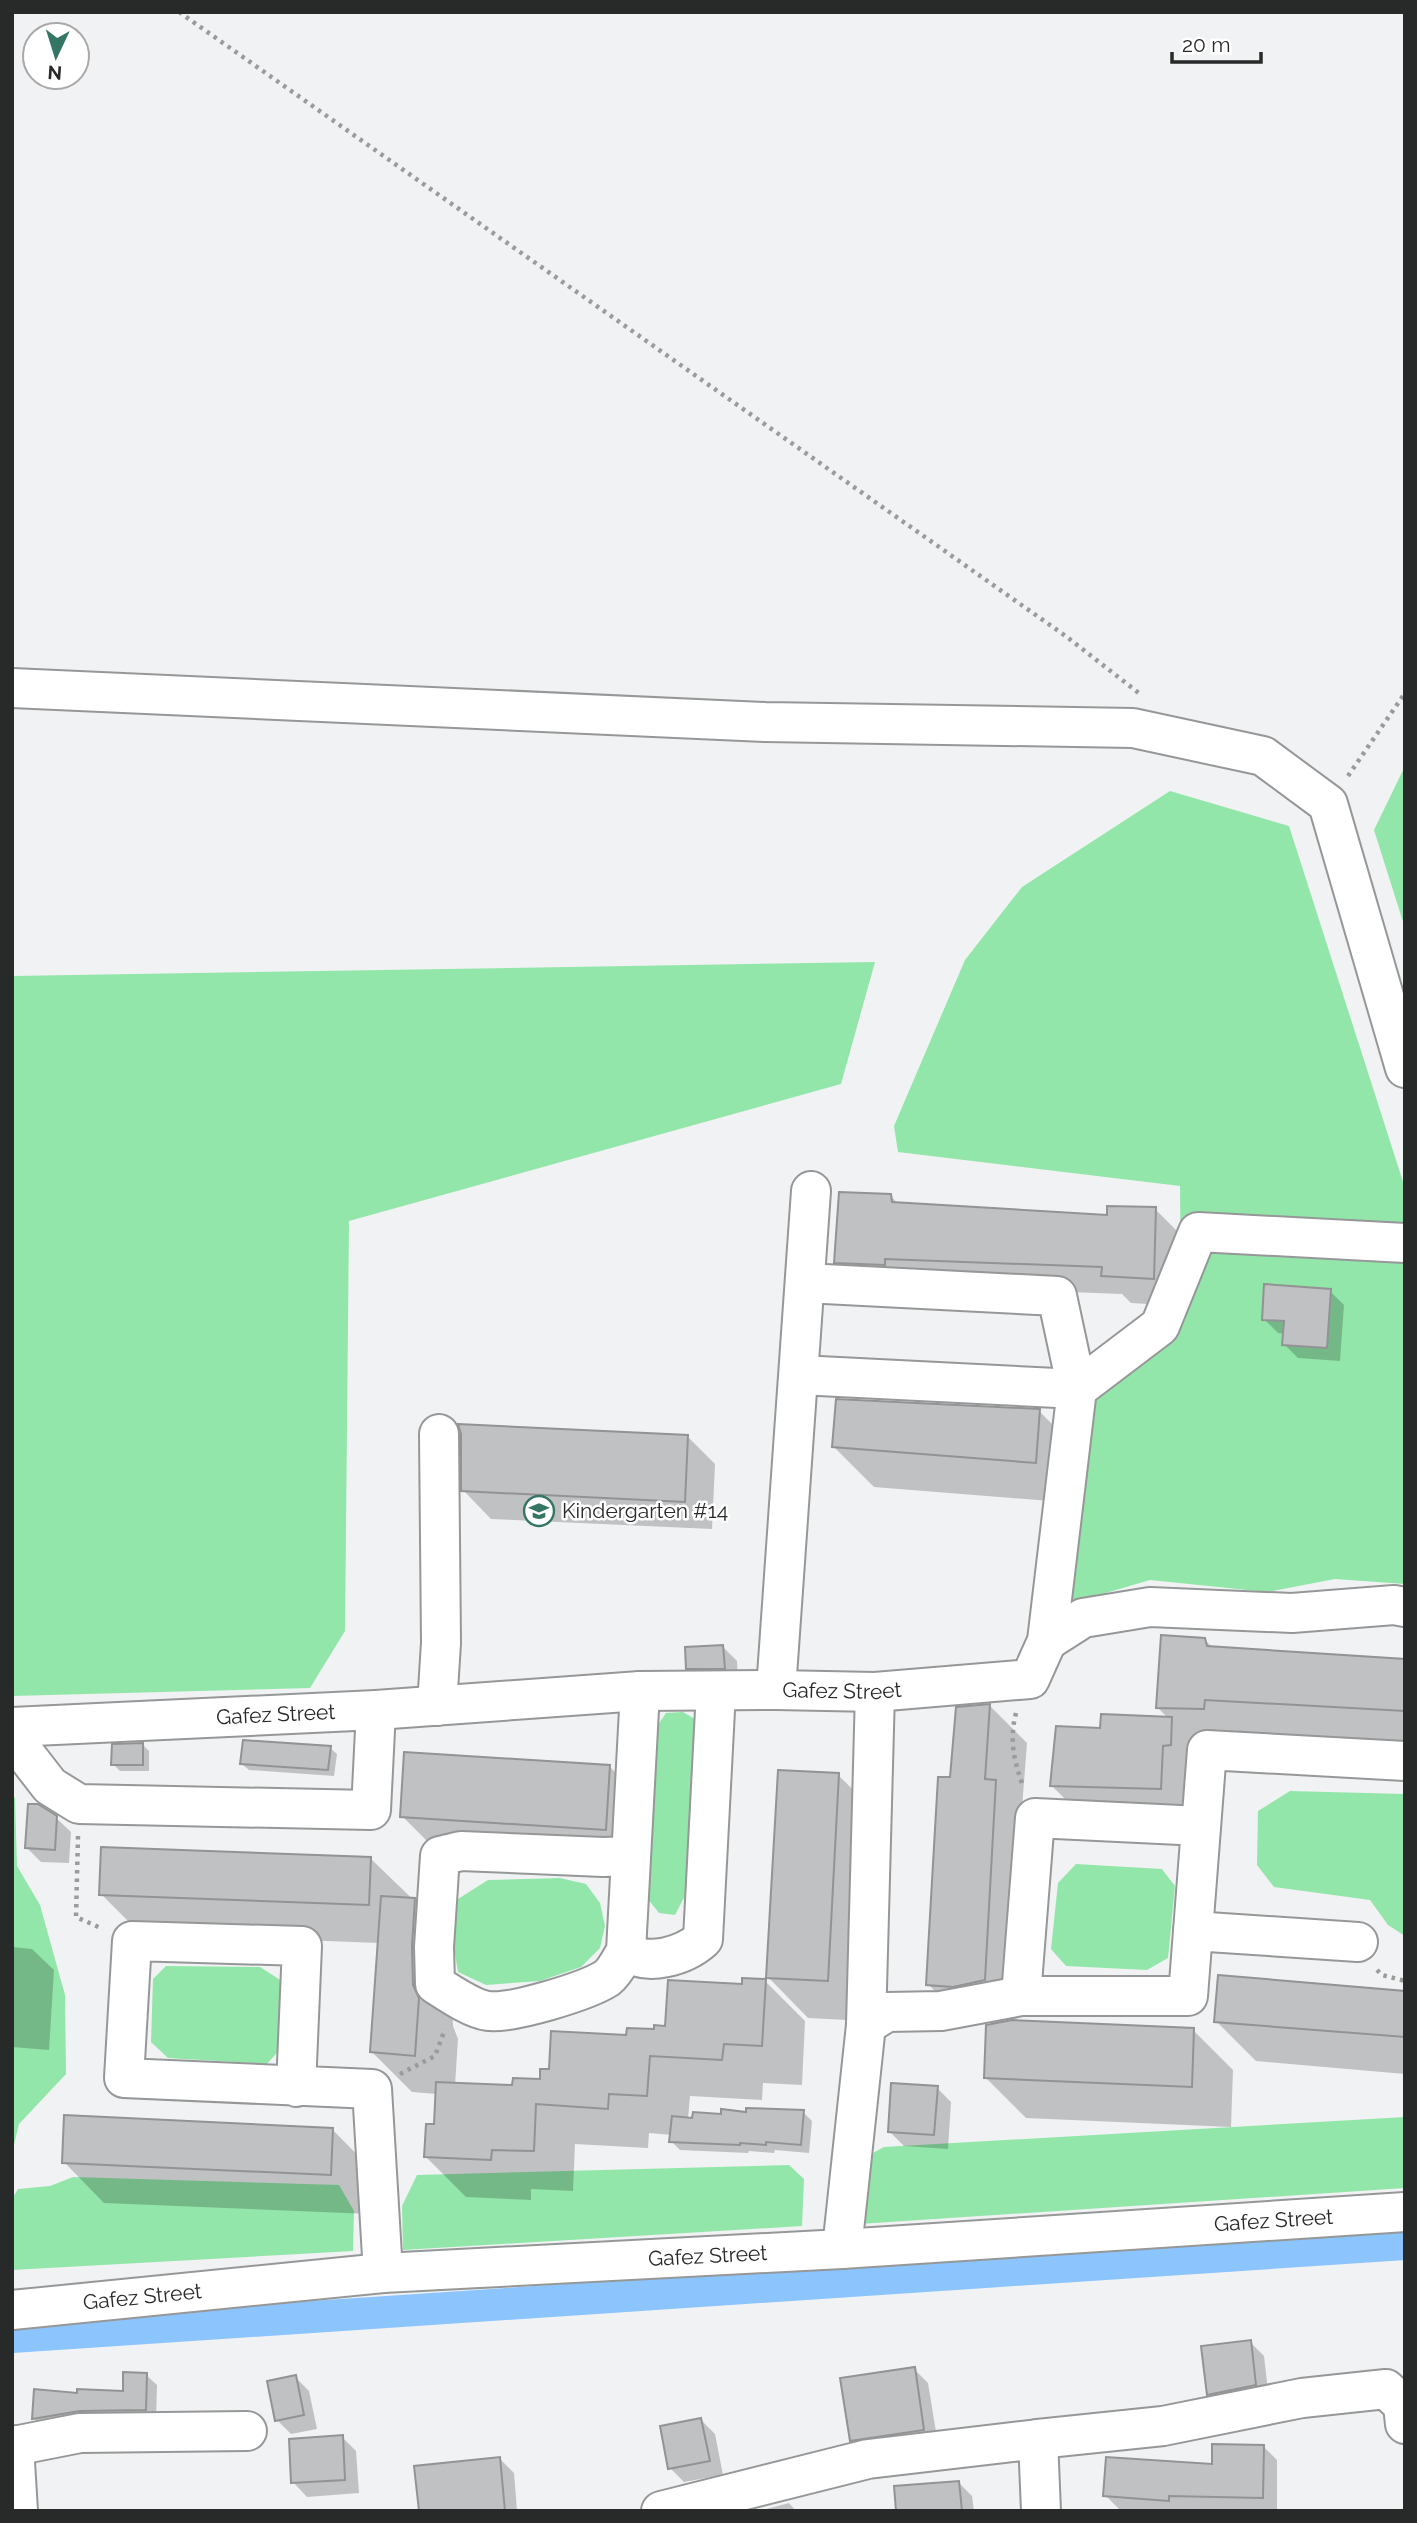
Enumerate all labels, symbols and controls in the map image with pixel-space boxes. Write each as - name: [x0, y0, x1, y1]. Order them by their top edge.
- north arrow: [21, 21, 91, 91]
- scale bar: [1172, 21, 1261, 65]
- text: 20 m: [1182, 32, 1230, 57]
- text: N: [47, 61, 63, 84]
- school or university icon: Kindergarten #14: [522, 1494, 556, 1528]
- place label: Kindergarten #14: [562, 1498, 728, 1523]
- street label: Gafez Street: [782, 1677, 902, 1704]
- street label: Gafez Street: [216, 1699, 336, 1729]
- street label: Gafez Street: [1213, 2204, 1334, 2237]
- street label: Gafez Street: [648, 2240, 768, 2271]
- street label: Gafez Street: [82, 2278, 203, 2315]

